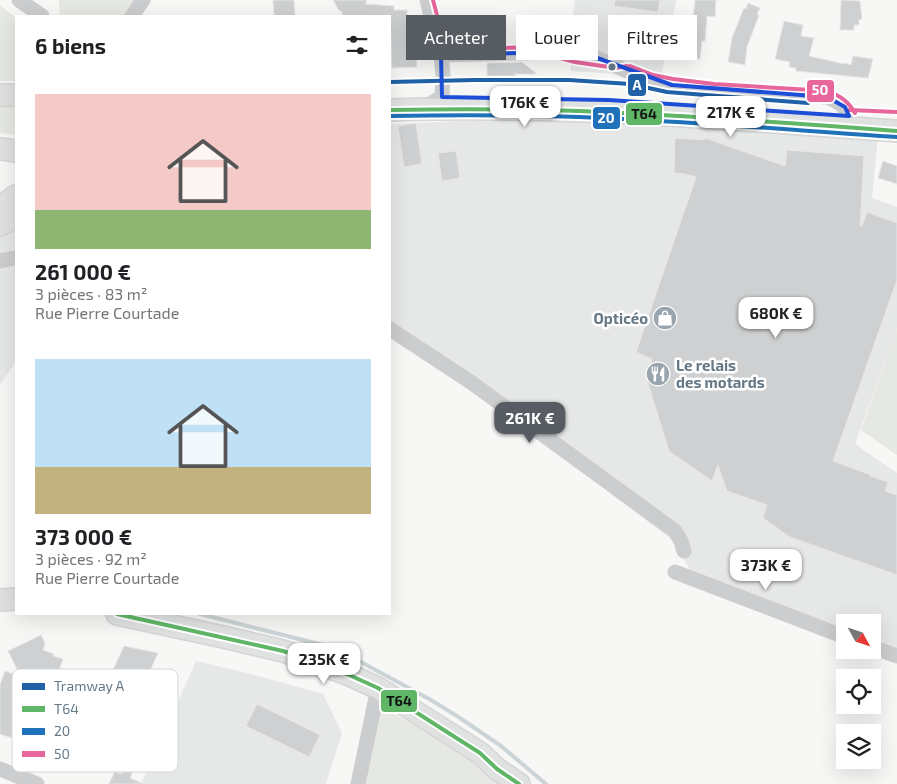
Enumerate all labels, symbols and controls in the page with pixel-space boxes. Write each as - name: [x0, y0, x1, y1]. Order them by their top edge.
- chip: Acheter: [406, 15, 506, 60]
- chip: Louer: [516, 15, 598, 60]
- chip: Filtres: [608, 15, 697, 60]
- icon: filters: [343, 31, 371, 59]
- text: 6 biens: [35, 33, 106, 58]
- unlabelled marker: [607, 62, 617, 72]
- line badge: A: [627, 73, 647, 97]
- text: A: [632, 76, 642, 93]
- line badge: 50: [806, 79, 835, 103]
- text: 50: [812, 81, 828, 98]
- pin: 176K €: [484, 86, 566, 128]
- text: 176K €: [501, 92, 549, 111]
- pin: 217K €: [690, 96, 772, 138]
- line badge: T64: [625, 102, 663, 126]
- text: 217K €: [707, 102, 755, 121]
- text: T64: [631, 105, 657, 122]
- line badge: 20: [592, 106, 621, 130]
- text: 20: [598, 109, 615, 126]
- icon: home: [158, 126, 248, 216]
- text: 261 000 €: [35, 259, 131, 284]
- text: 3 pièces · 83 m²: [35, 284, 147, 303]
- pin: 680K €: [735, 296, 817, 339]
- text: Rue Pierre Courtade: [35, 303, 179, 322]
- text: 680K €: [749, 303, 803, 322]
- shop icon: Opticéo: [652, 305, 678, 331]
- place label: Opticéo: [594, 309, 648, 327]
- place label: Le relais des motards: [676, 356, 765, 391]
- restaurant icon: Le relais des motards: [645, 361, 671, 387]
- icon: home: [158, 391, 248, 481]
- pin: 261K €: [489, 402, 571, 444]
- text: 261K €: [505, 408, 555, 427]
- text: 373 000 €: [35, 524, 132, 549]
- pin: 373K €: [725, 548, 807, 591]
- text: 3 pièces · 92 m²: [35, 549, 147, 568]
- text: 373K €: [741, 555, 791, 574]
- text: Rue Pierre Courtade: [35, 568, 179, 587]
- north arrow: [836, 614, 881, 659]
- map controls: [836, 614, 881, 769]
- pin: 235K €: [283, 642, 365, 685]
- text: 235K €: [299, 649, 349, 668]
- legend: [12, 669, 178, 772]
- button: locate: [836, 669, 881, 714]
- text: Tramway A: [54, 677, 124, 694]
- line badge: T64: [380, 689, 418, 713]
- text: T64: [386, 692, 412, 709]
- text: T64: [54, 700, 79, 717]
- text: 20: [54, 722, 70, 739]
- button: layers: [836, 724, 881, 769]
- text: 50: [54, 745, 70, 762]

